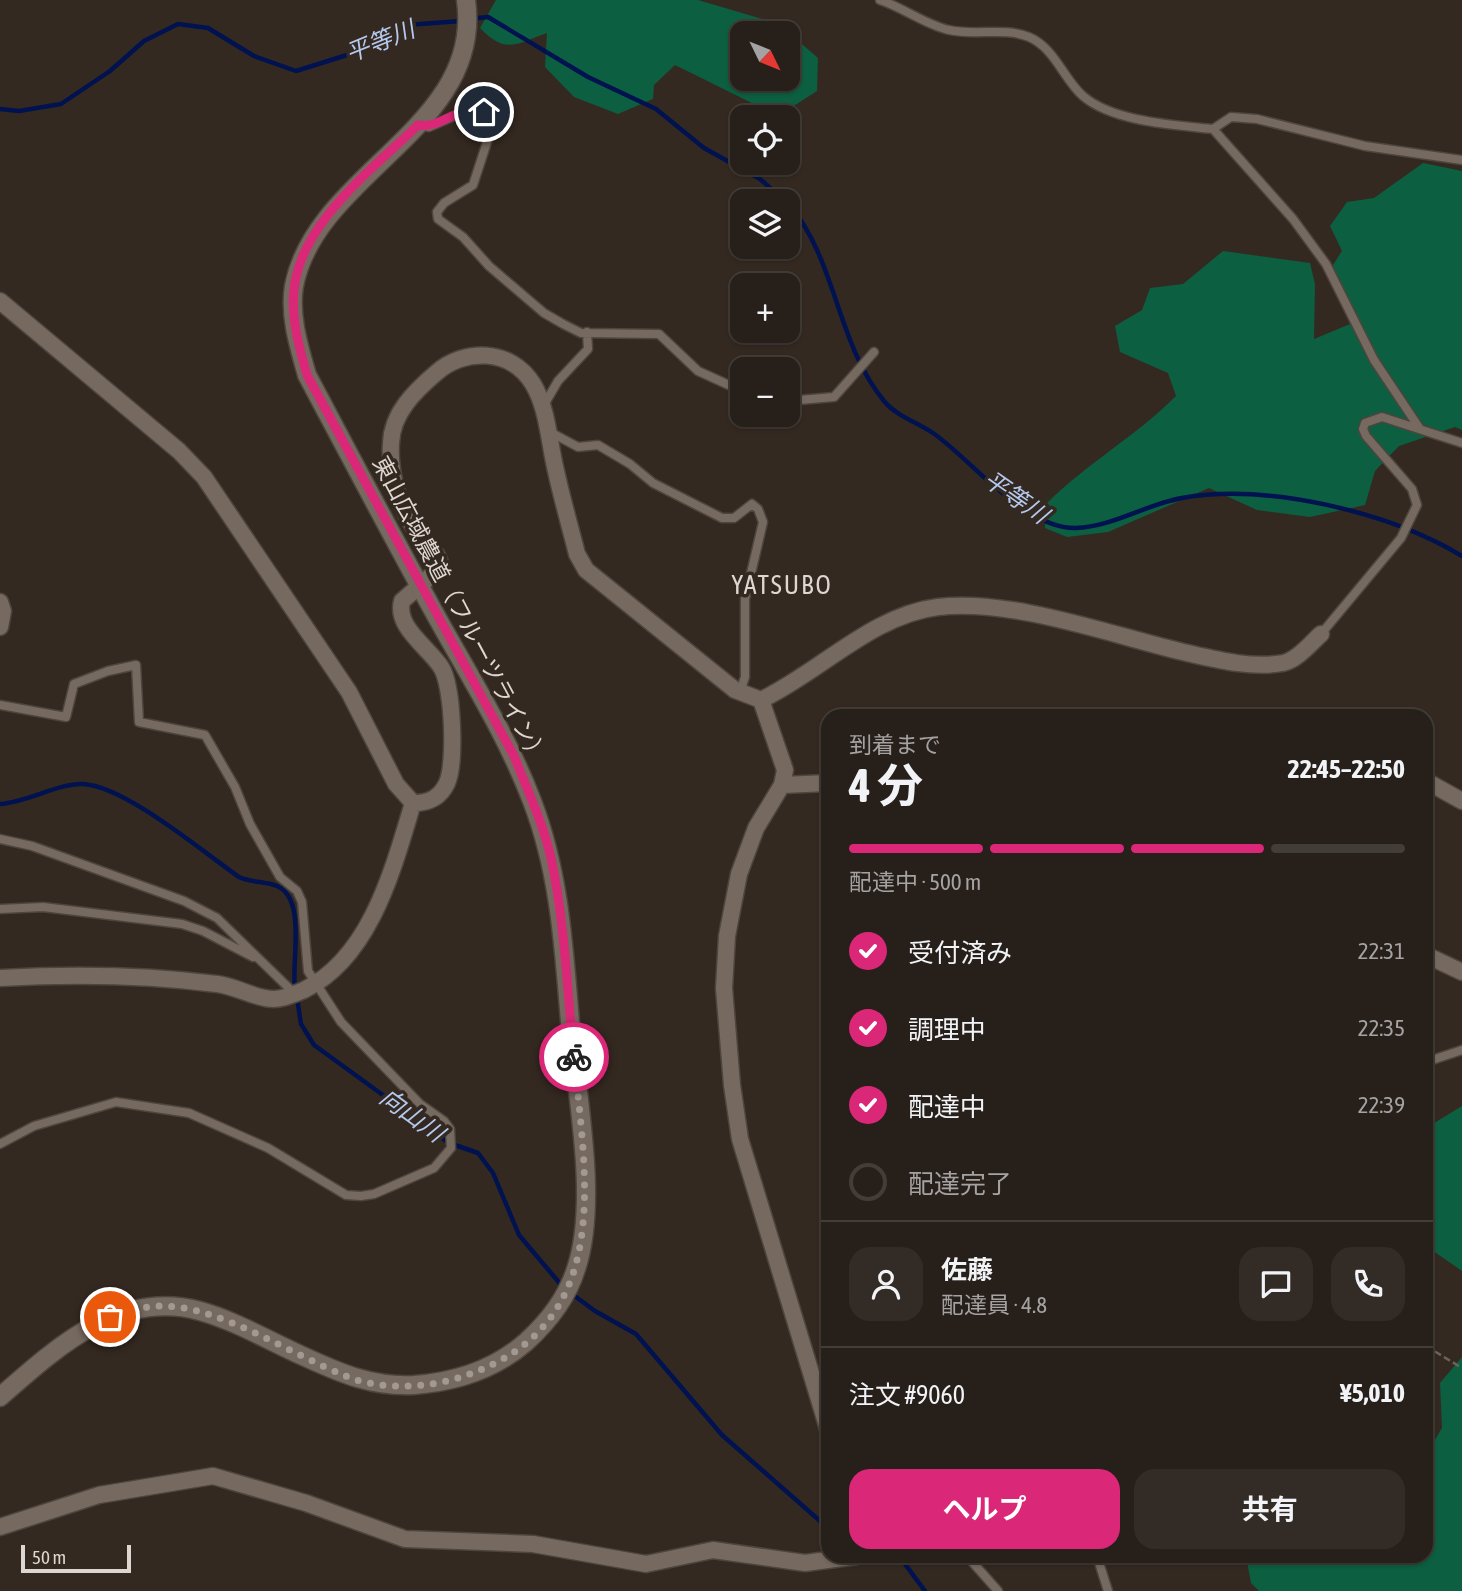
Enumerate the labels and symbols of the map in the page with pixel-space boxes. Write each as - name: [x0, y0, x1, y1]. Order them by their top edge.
- water label: 平等川: [342, 14, 421, 67]
- north arrow: [730, 21, 800, 91]
- pin: [454, 82, 514, 142]
- street label: 東山広域農道（フルーツライン）: [368, 452, 552, 768]
- water label: 平等川: [979, 465, 1056, 530]
- district label: YATSUBO: [731, 570, 833, 600]
- courier: [539, 1022, 609, 1092]
- water label: 向山川: [375, 1083, 451, 1149]
- pin: [80, 1287, 140, 1347]
- scale bar: [21, 1542, 131, 1574]

